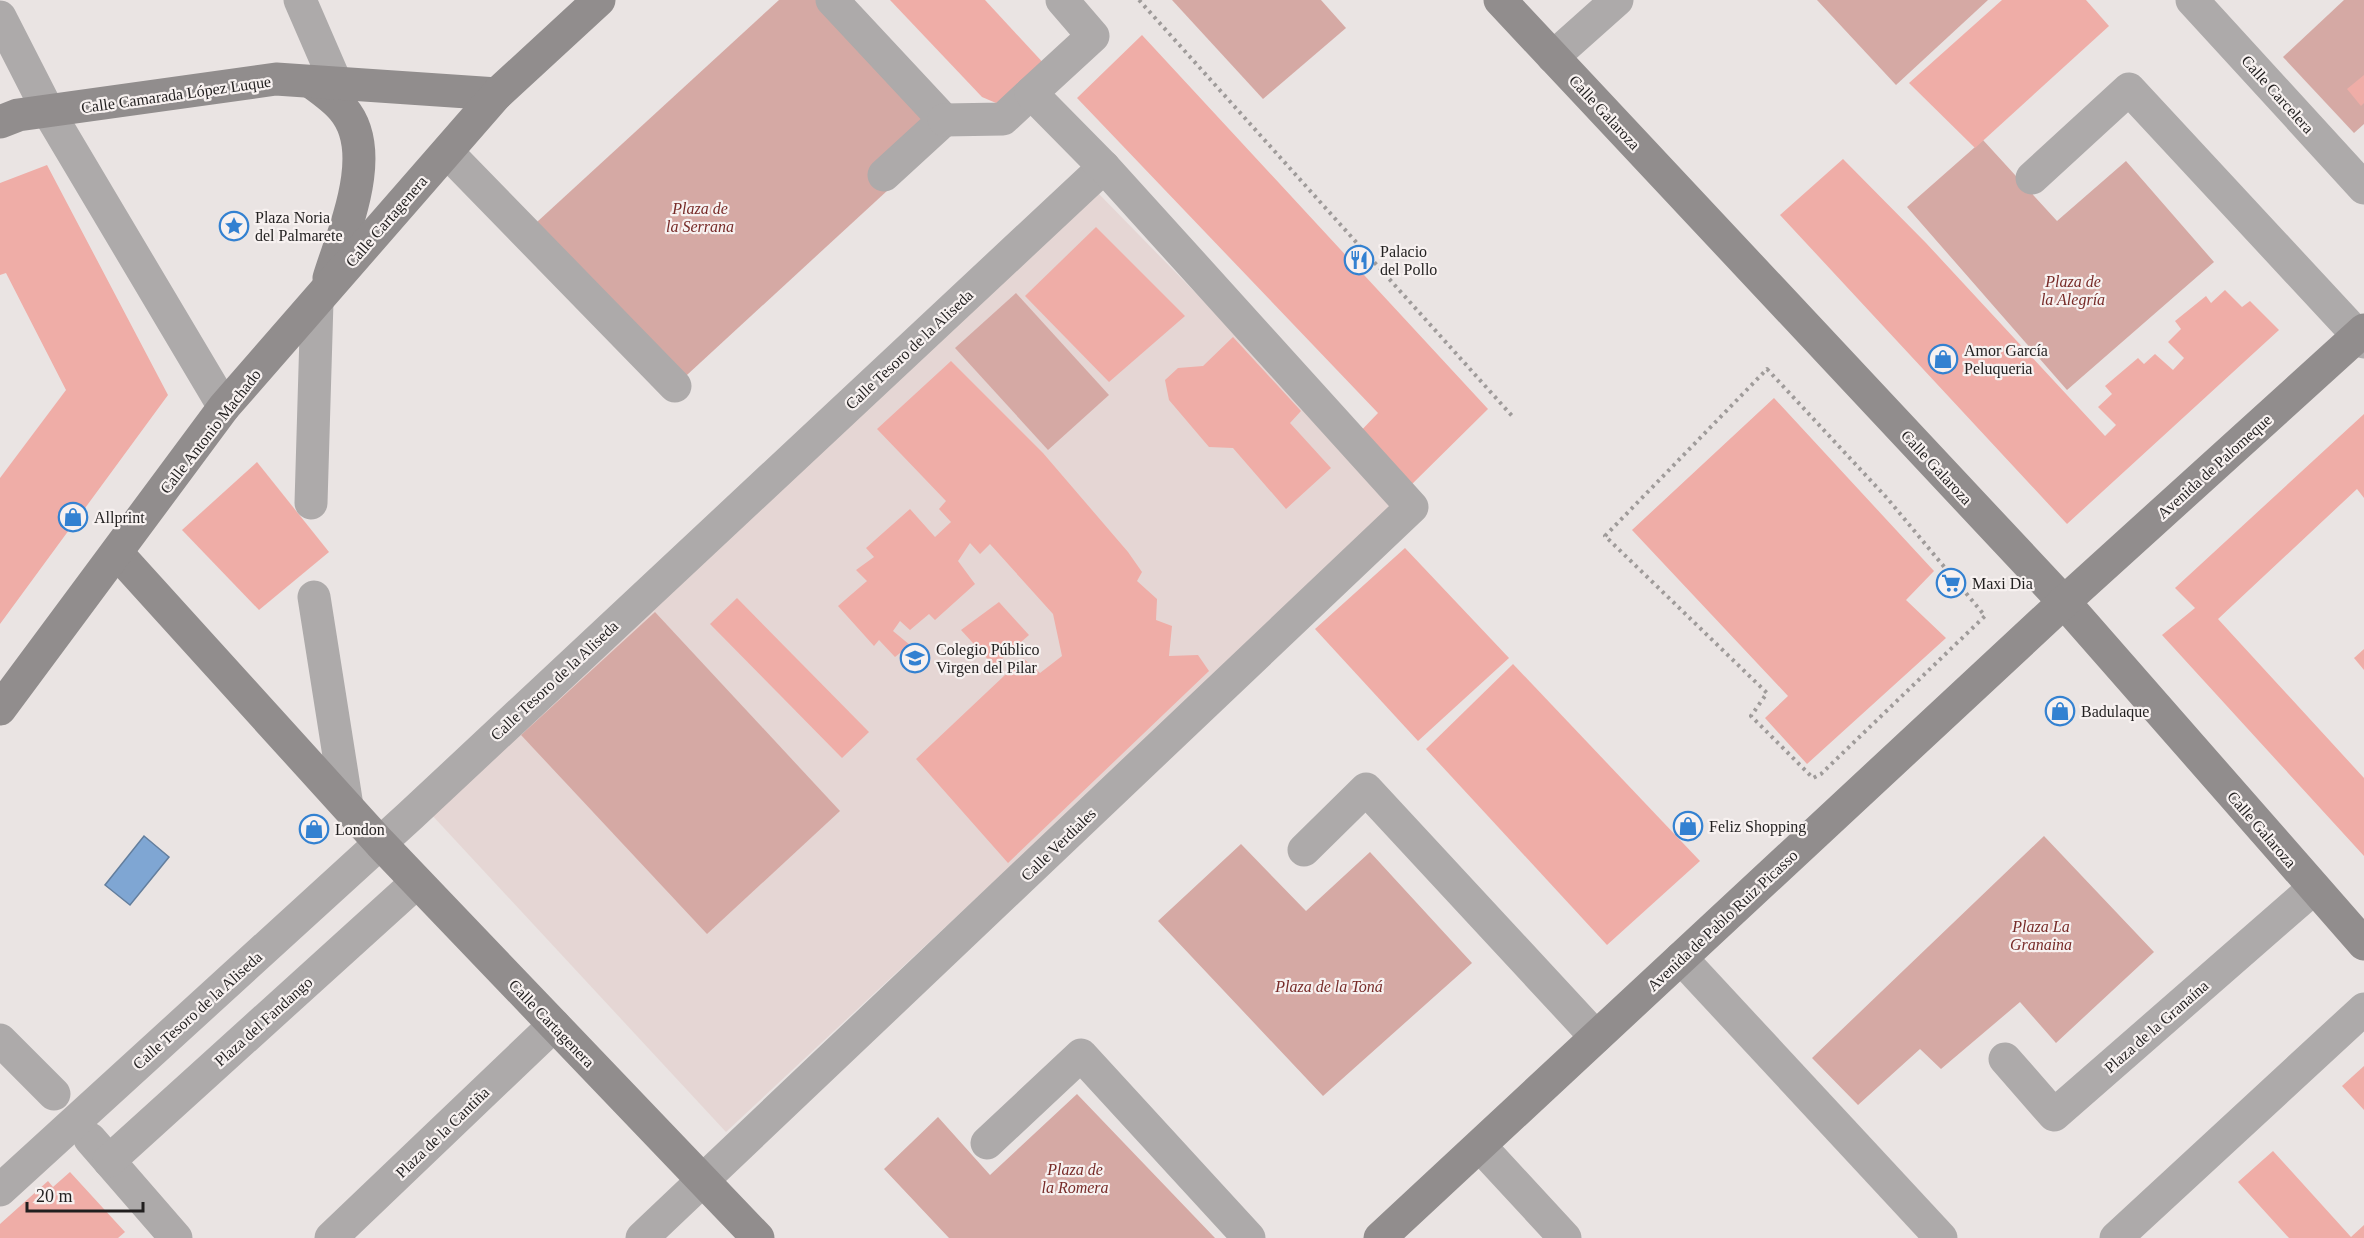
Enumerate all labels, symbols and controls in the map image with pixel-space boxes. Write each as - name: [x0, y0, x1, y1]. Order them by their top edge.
- street label: Calle Carcelera: [2238, 52, 2317, 137]
- street label: Calle Galaroza: [1566, 72, 1643, 153]
- street label: Calle Camarada López Luque: [80, 73, 272, 117]
- street label: Calle Cartagenera: [342, 172, 431, 271]
- park label: Plaza de la Serrana: [666, 200, 734, 235]
- place label: Plaza Noria del Palmarete: [255, 209, 343, 244]
- place icon: Plaza Noria del Palmarete: [218, 210, 250, 242]
- place label: Palacio del Pollo: [1380, 243, 1437, 278]
- restaurant icon: Palacio del Pollo: [1343, 244, 1375, 276]
- park label: Plaza de la Alegría: [2041, 273, 2105, 309]
- street label: Calle Tesoro de la Aliseda: [842, 286, 976, 413]
- place label: Amor García Peluqueria: [1964, 342, 2048, 378]
- shop icon: Amor García Peluqueria: [1927, 343, 1959, 375]
- street label: Calle Antonio Machado: [157, 366, 264, 497]
- street label: Avenida de Palomeque: [2154, 411, 2275, 523]
- street label: Calle Galaroza: [1898, 427, 1975, 508]
- shop icon: Allprint: [57, 501, 89, 533]
- place label: Allprint: [94, 509, 145, 527]
- supermarket icon: Maxi Dia: [1935, 567, 1967, 599]
- place label: Maxi Dia: [1972, 575, 2033, 592]
- street label: Calle Tesoro de la Aliseda: [487, 617, 621, 744]
- place label: Colegio Público Virgen del Pilar: [936, 641, 1040, 677]
- school or university icon: Colegio Público Virgen del Pilar: [899, 642, 931, 674]
- shop icon: Badulaque: [2044, 695, 2076, 727]
- place label: Badulaque: [2081, 703, 2149, 721]
- street label: Calle Galaroza: [2224, 788, 2299, 871]
- street label: Calle Verdiales: [1018, 805, 1099, 884]
- shop icon: Feliz Shopping: [1672, 810, 1704, 842]
- shop icon: London: [298, 813, 330, 845]
- place label: Feliz Shopping: [1709, 818, 1806, 836]
- place label: London: [335, 821, 385, 838]
- street label: Avenida de Pablo Ruiz Picasso: [1644, 846, 1801, 994]
- park label: Plaza La Granaina: [2010, 918, 2072, 953]
- street label: Calle Tesoro de la Aliseda: [129, 948, 265, 1073]
- street label: Plaza del Fandango: [211, 973, 316, 1070]
- street label: Calle Cartagenera: [505, 976, 598, 1071]
- street label: Plaza de la Granaína: [2101, 977, 2212, 1076]
- park label: Plaza de la Toná: [1274, 978, 1383, 995]
- street label: Plaza de la Cantiña: [392, 1084, 493, 1181]
- park label: Plaza de la Romera: [1041, 1161, 1109, 1196]
- scale bar: [27, 1175, 142, 1213]
- text: 20 m: [36, 1186, 73, 1206]

